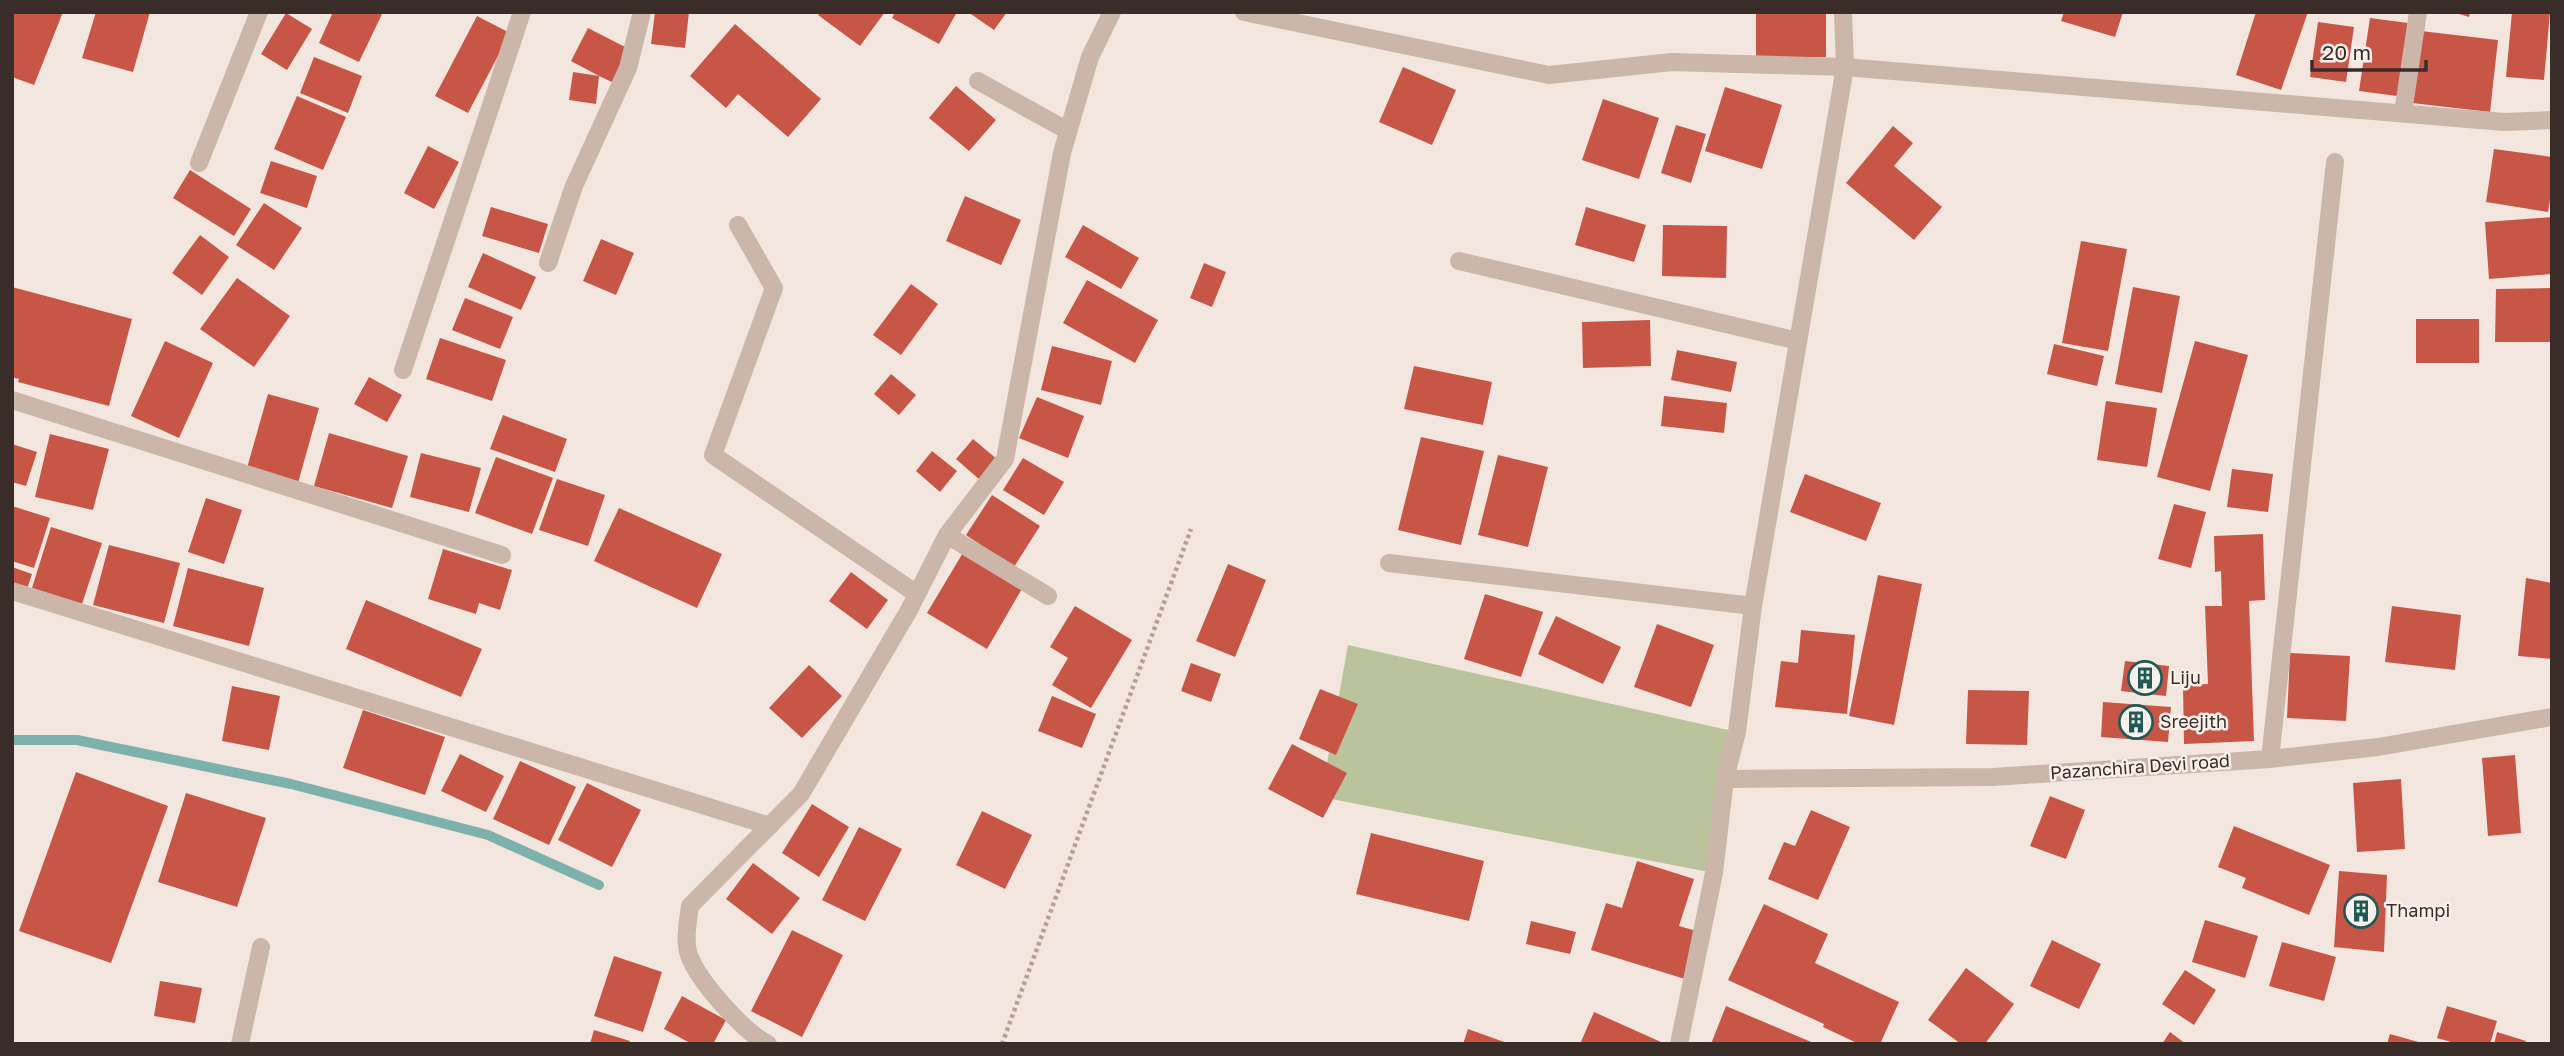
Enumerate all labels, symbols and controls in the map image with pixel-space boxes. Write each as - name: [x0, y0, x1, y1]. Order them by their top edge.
- scale bar: [2312, 28, 2426, 72]
- text: 20 m: [2322, 39, 2371, 65]
- building icon: Liju: [2126, 659, 2164, 697]
- place label: Liju: [2170, 666, 2201, 688]
- building icon: Sreejith: [2117, 703, 2155, 741]
- place label: Sreejith: [2160, 710, 2227, 732]
- street label: Pazanchira Devi road: [2049, 749, 2231, 783]
- building icon: Thampi: [2342, 892, 2380, 930]
- place label: Thampi: [2386, 899, 2450, 921]

